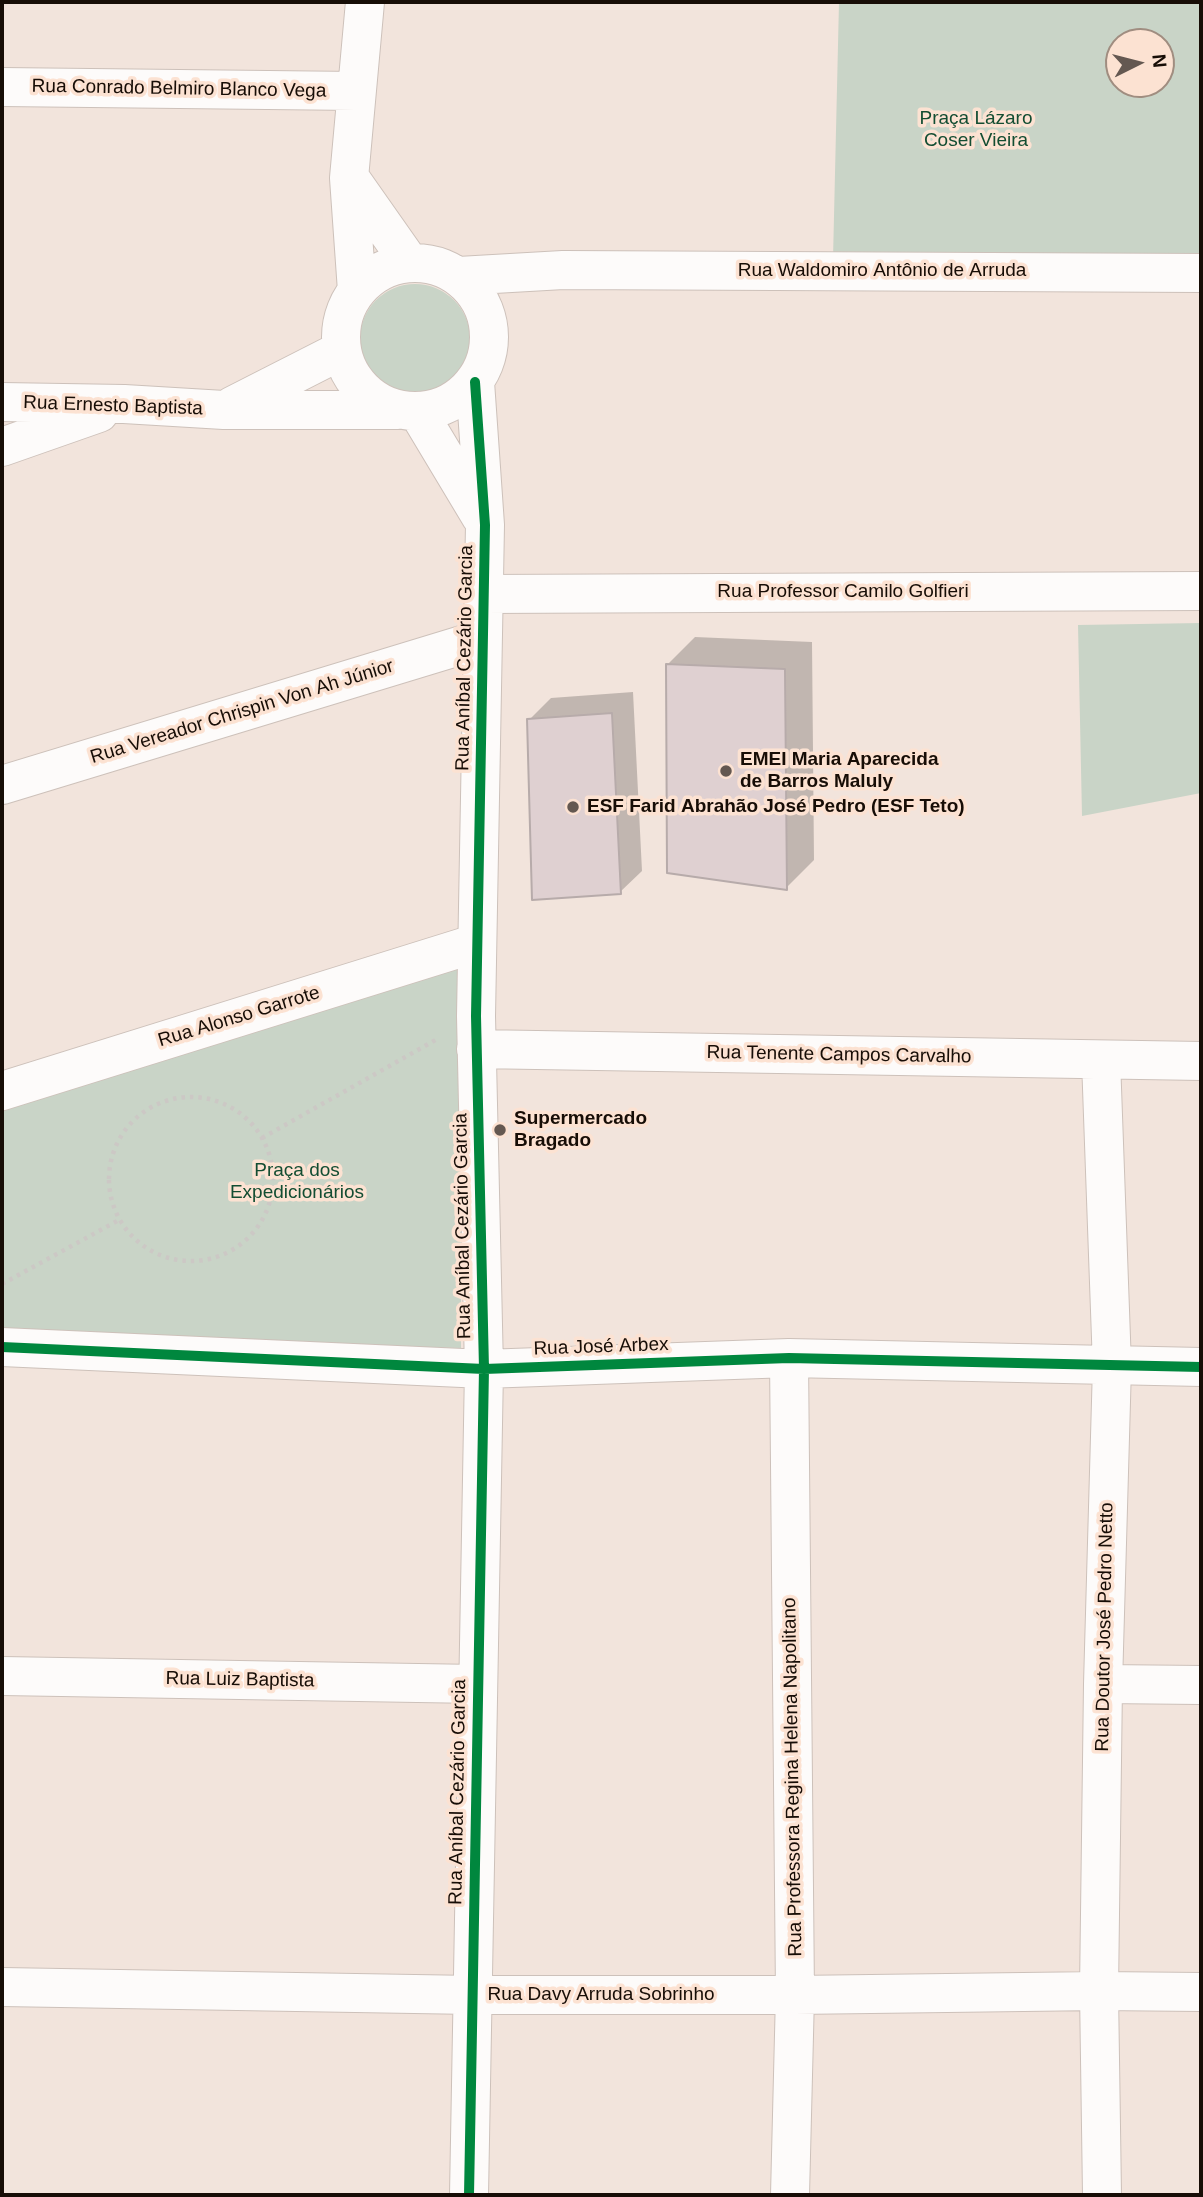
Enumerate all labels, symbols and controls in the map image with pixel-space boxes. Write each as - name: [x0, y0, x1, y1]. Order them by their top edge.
- north arrow: [1105, 28, 1175, 98]
- text: N: [1148, 53, 1171, 69]
- street label: Rua Conrado Belmiro Blanco Vega: [31, 75, 327, 103]
- park label: Praça Lázaro Coser Vieira: [919, 108, 1033, 152]
- street label: Rua Waldomiro Antônio de Arruda: [738, 260, 1026, 282]
- street label: Rua Ernesto Baptista: [23, 391, 203, 421]
- street label: Rua Aníbal Cezário Garcia: [452, 545, 478, 771]
- street label: Rua Professor Camilo Golfieri: [717, 581, 969, 603]
- street label: Rua Vereador Chrispin Von Ah Júnior: [88, 655, 396, 769]
- place label: EMEI Maria Aparecida de Barros Maluly: [740, 749, 939, 793]
- marker: EMEI Maria Aparecida de Barros Maluly: [718, 763, 734, 779]
- place label: ESF Farid Abrahão José Pedro (ESF Teto): [587, 796, 965, 818]
- marker: ESF Farid Abrahão José Pedro (ESF Teto): [565, 799, 581, 815]
- street label: Rua Alonso Garrote: [155, 982, 323, 1052]
- street label: Rua Tenente Campos Carvalho: [706, 1041, 972, 1069]
- place label: Supermercado Bragado: [514, 1108, 647, 1152]
- street label: Rua Aníbal Cezário Garcia: [450, 1113, 476, 1339]
- marker: Supermercado Bragado: [492, 1122, 508, 1138]
- park label: Praça dos Expedicionários: [230, 1160, 364, 1204]
- street label: Rua José Arbex: [533, 1333, 669, 1361]
- street label: Rua Doutor José Pedro Netto: [1091, 1502, 1119, 1752]
- street label: Rua Professora Regina Helena Napolitano: [778, 1597, 808, 1957]
- street label: Rua Luiz Baptista: [165, 1667, 315, 1693]
- street label: Rua Aníbal Cezário Garcia: [445, 1679, 471, 1905]
- street label: Rua Davy Arruda Sobrinho: [487, 1984, 715, 2006]

